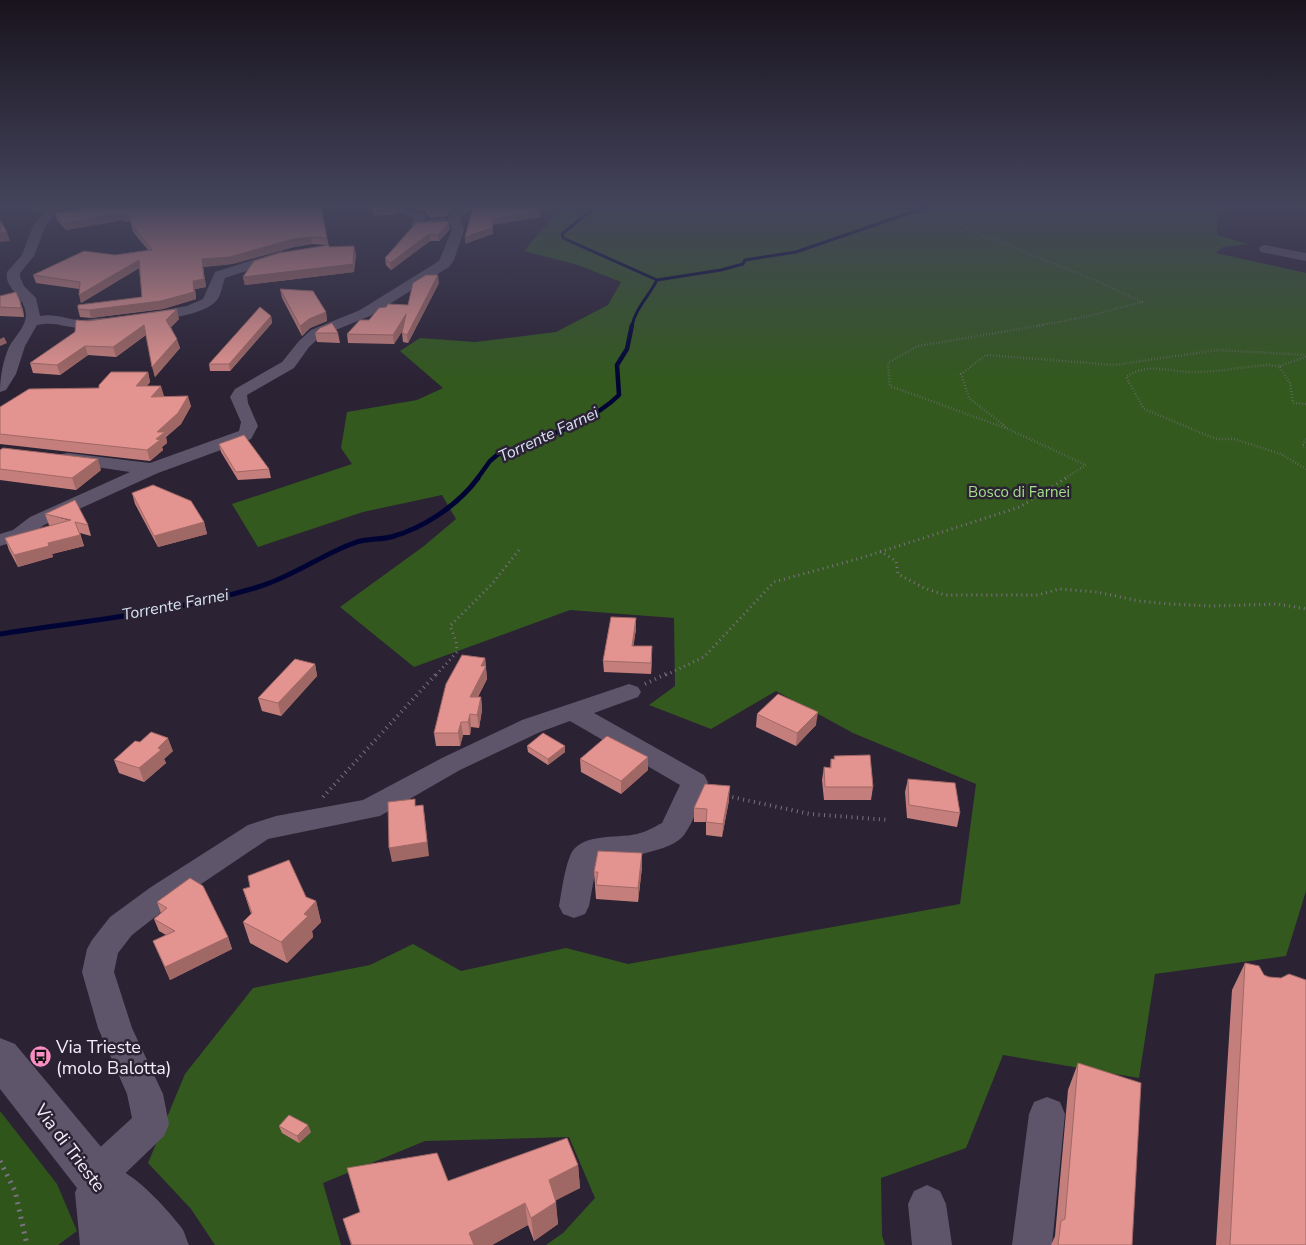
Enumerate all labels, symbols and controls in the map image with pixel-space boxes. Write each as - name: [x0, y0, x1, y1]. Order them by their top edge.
- water label: Torrente Farnei: [495, 402, 602, 468]
- park label: Bosco di Farnei: [968, 482, 1070, 502]
- water label: Torrente Farnei: [120, 584, 231, 626]
- place label: Via Trieste (molo Balotta): [55, 1035, 171, 1080]
- bus stop icon: Via Trieste (molo Balotta): [28, 1045, 52, 1069]
- street label: Via di Trieste: [29, 1098, 111, 1197]

